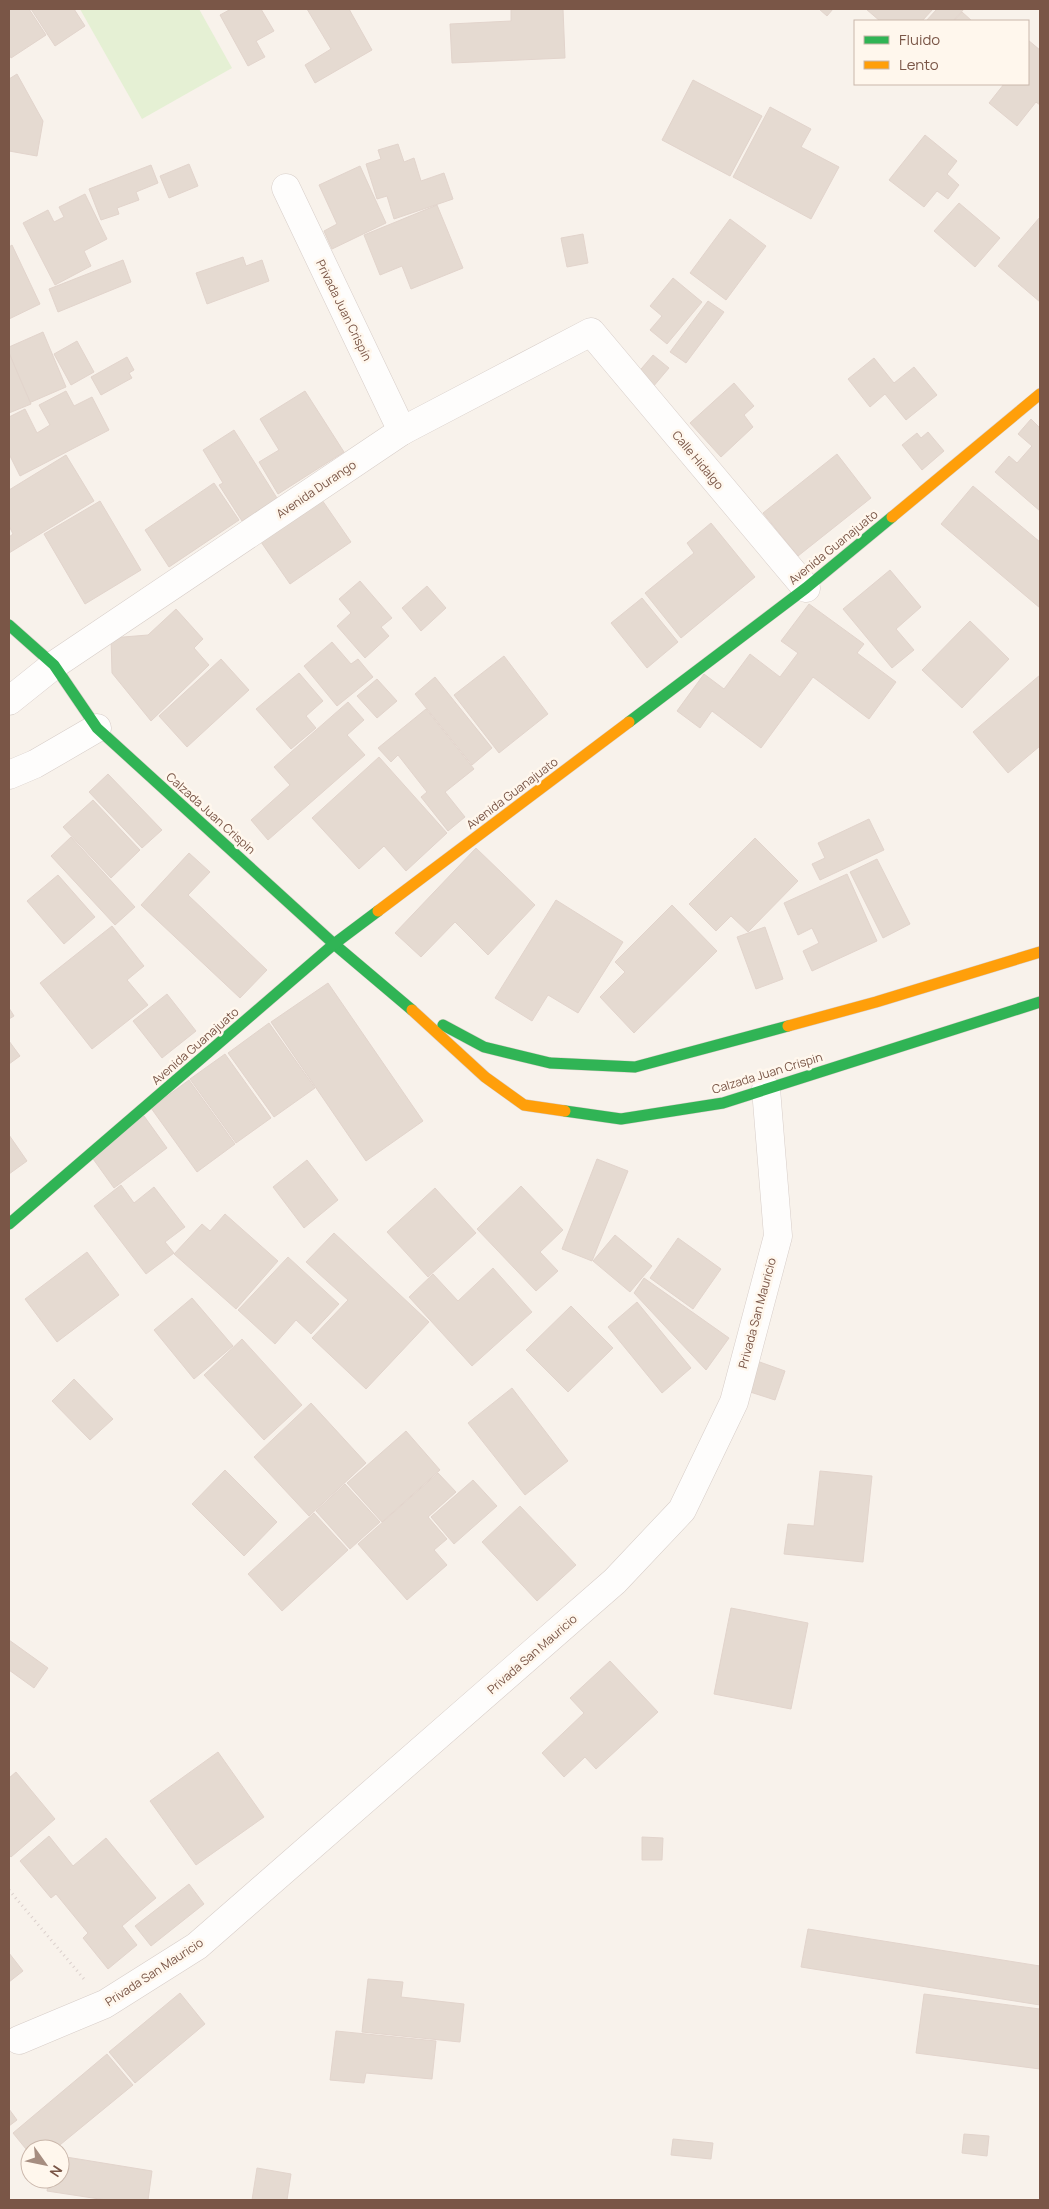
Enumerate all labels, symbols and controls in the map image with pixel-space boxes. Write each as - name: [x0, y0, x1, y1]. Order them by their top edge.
- legend: [854, 20, 1029, 85]
- text: Fluido: [899, 29, 940, 50]
- text: Lento: [899, 54, 939, 75]
- street label: Privada Juan Crispín: [312, 256, 376, 364]
- street label: Calle Hidalgo: [668, 427, 728, 493]
- street label: Avenida Durango: [273, 456, 359, 522]
- street label: Avenida Guanajuato: [785, 506, 881, 588]
- street label: Avenida Guanajuato: [463, 753, 561, 833]
- street label: Calzada Juan Crispin: [163, 768, 259, 858]
- street label: Avenida Guanajuato: [148, 1003, 242, 1089]
- street label: Calzada Juan Crispin: [710, 1048, 824, 1098]
- street label: Privada San Mauricio: [734, 1256, 780, 1370]
- street label: Privada San Mauricio: [483, 1610, 581, 1698]
- street label: Privada San Mauricio: [102, 1934, 206, 2010]
- north arrow: [20, 2139, 70, 2189]
- text: N: [46, 2162, 67, 2181]

